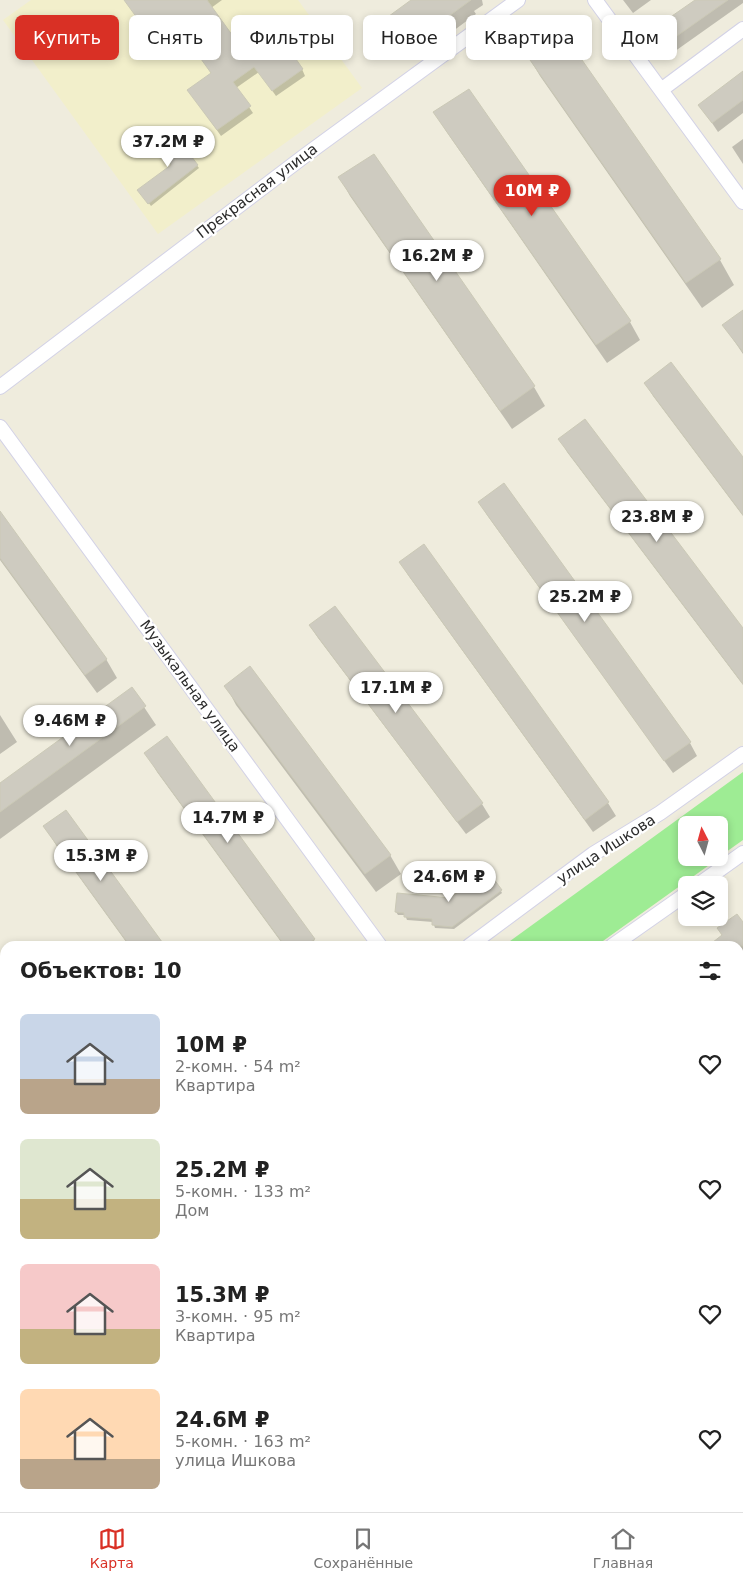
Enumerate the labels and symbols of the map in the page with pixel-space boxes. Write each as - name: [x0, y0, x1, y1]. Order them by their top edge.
- pin: 37.2M ₽: [122, 126, 214, 168]
- street label: Прекрасная улица: [193, 140, 321, 242]
- pin: 10M ₽: [497, 174, 567, 217]
- pin: 16.2M ₽: [391, 240, 483, 282]
- pin: 23.8M ₽: [611, 500, 703, 543]
- pin: 25.2M ₽: [539, 580, 631, 623]
- street label: Музыкальная улица: [136, 617, 244, 755]
- pin: 17.1M ₽: [350, 672, 442, 714]
- pin: 9.46M ₽: [24, 704, 116, 747]
- pin: 14.7M ₽: [182, 802, 274, 844]
- street label: улица Ишкова: [553, 811, 659, 887]
- north arrow: [678, 816, 728, 866]
- pin: 15.3M ₽: [55, 840, 147, 882]
- pin: 24.6M ₽: [403, 860, 495, 903]

